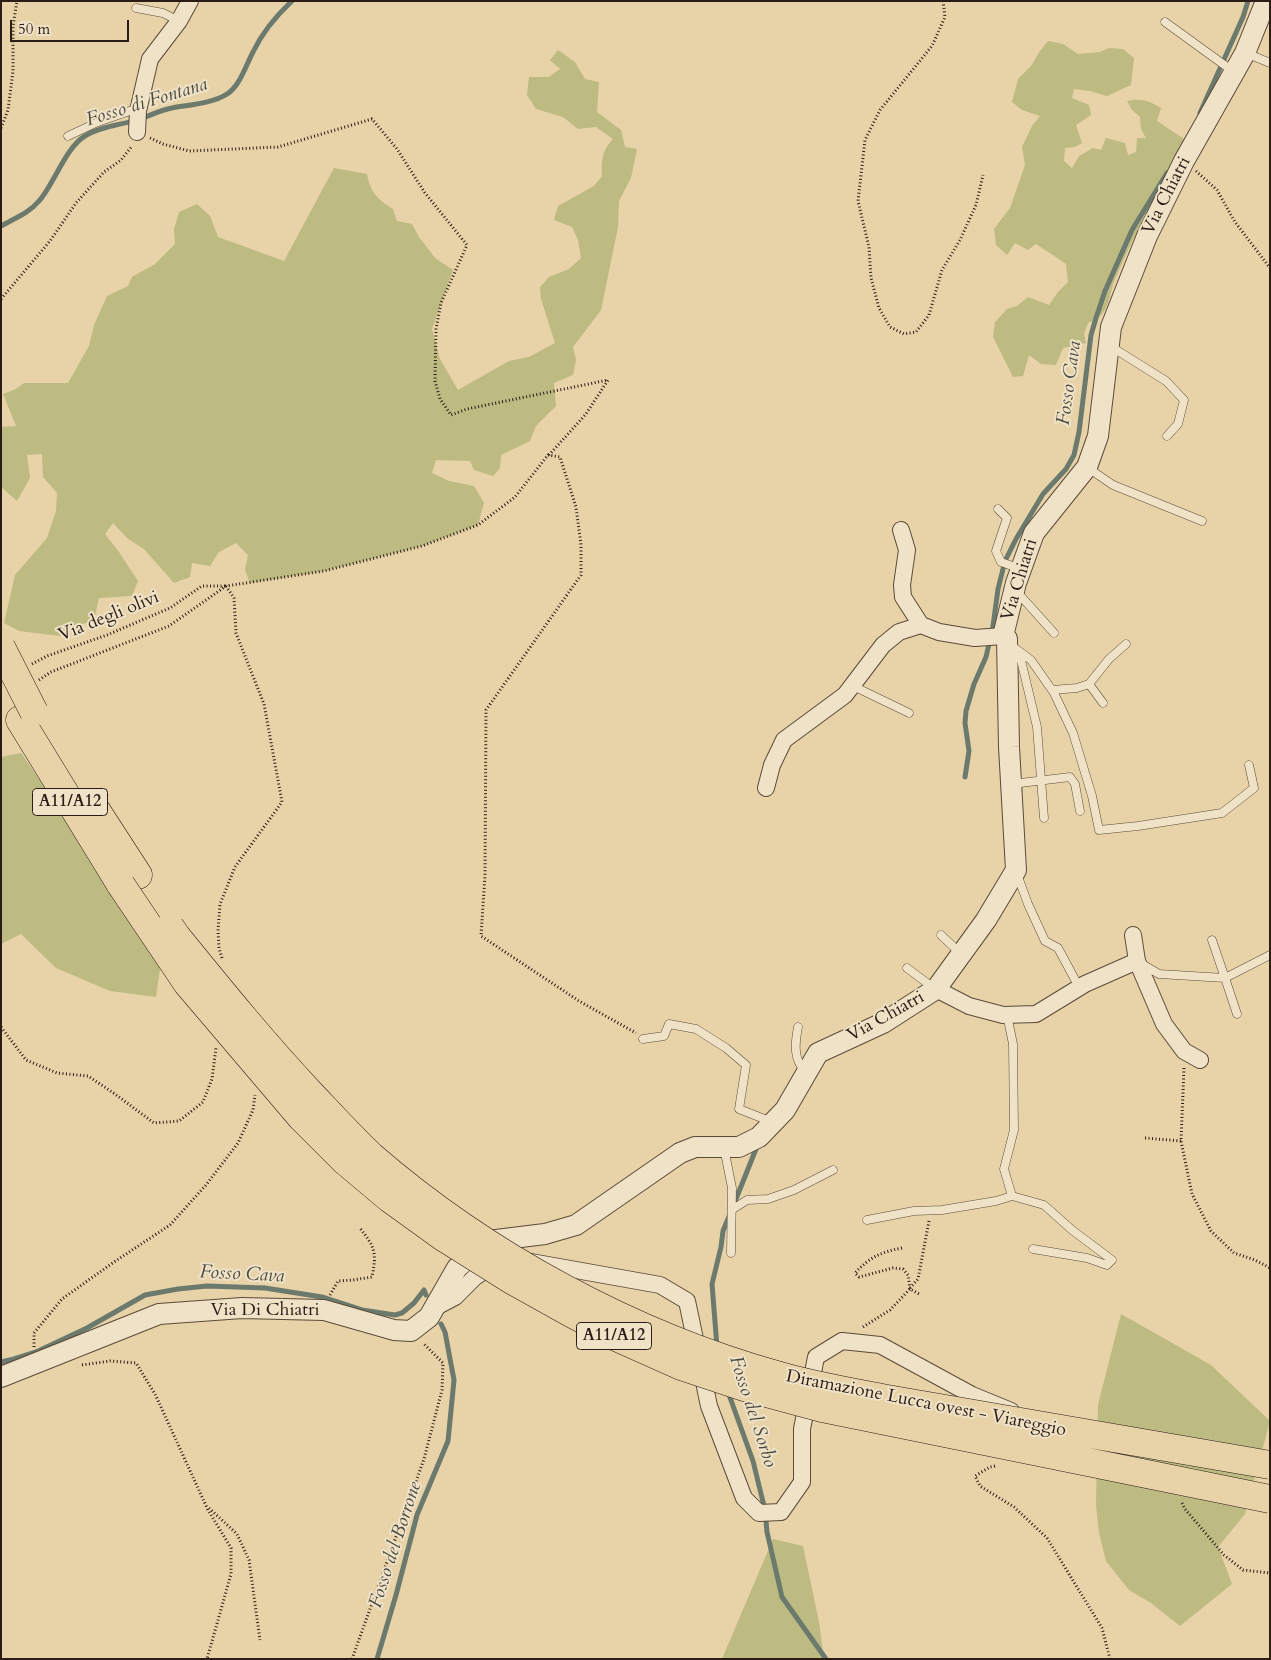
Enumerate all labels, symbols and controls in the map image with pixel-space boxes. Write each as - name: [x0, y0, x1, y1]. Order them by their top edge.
- scale bar: [12, 10, 131, 42]
- text: 50 m: [18, 19, 50, 39]
- water label: Fosso di Fontana: [84, 74, 210, 132]
- street label: Via Chiatri: [1138, 153, 1196, 239]
- water label: Fosso Cava: [1053, 340, 1087, 426]
- street label: Via Chiatri: [997, 536, 1043, 624]
- street label: Via degli olivi: [55, 587, 163, 647]
- road number: A11/A12: [32, 789, 108, 816]
- street label: Via Chiatri: [844, 987, 928, 1047]
- water label: Fosso Cava: [199, 1261, 285, 1289]
- street label: Via Di Chiatri: [210, 1300, 320, 1322]
- road number: A11/A12: [576, 1322, 652, 1350]
- water label: Fosso del Sorbo: [723, 1353, 781, 1471]
- street label: Diramazione Lucca ovest - Viareggio: [784, 1366, 1068, 1442]
- water label: Fosso del Borrone: [365, 1479, 427, 1611]

